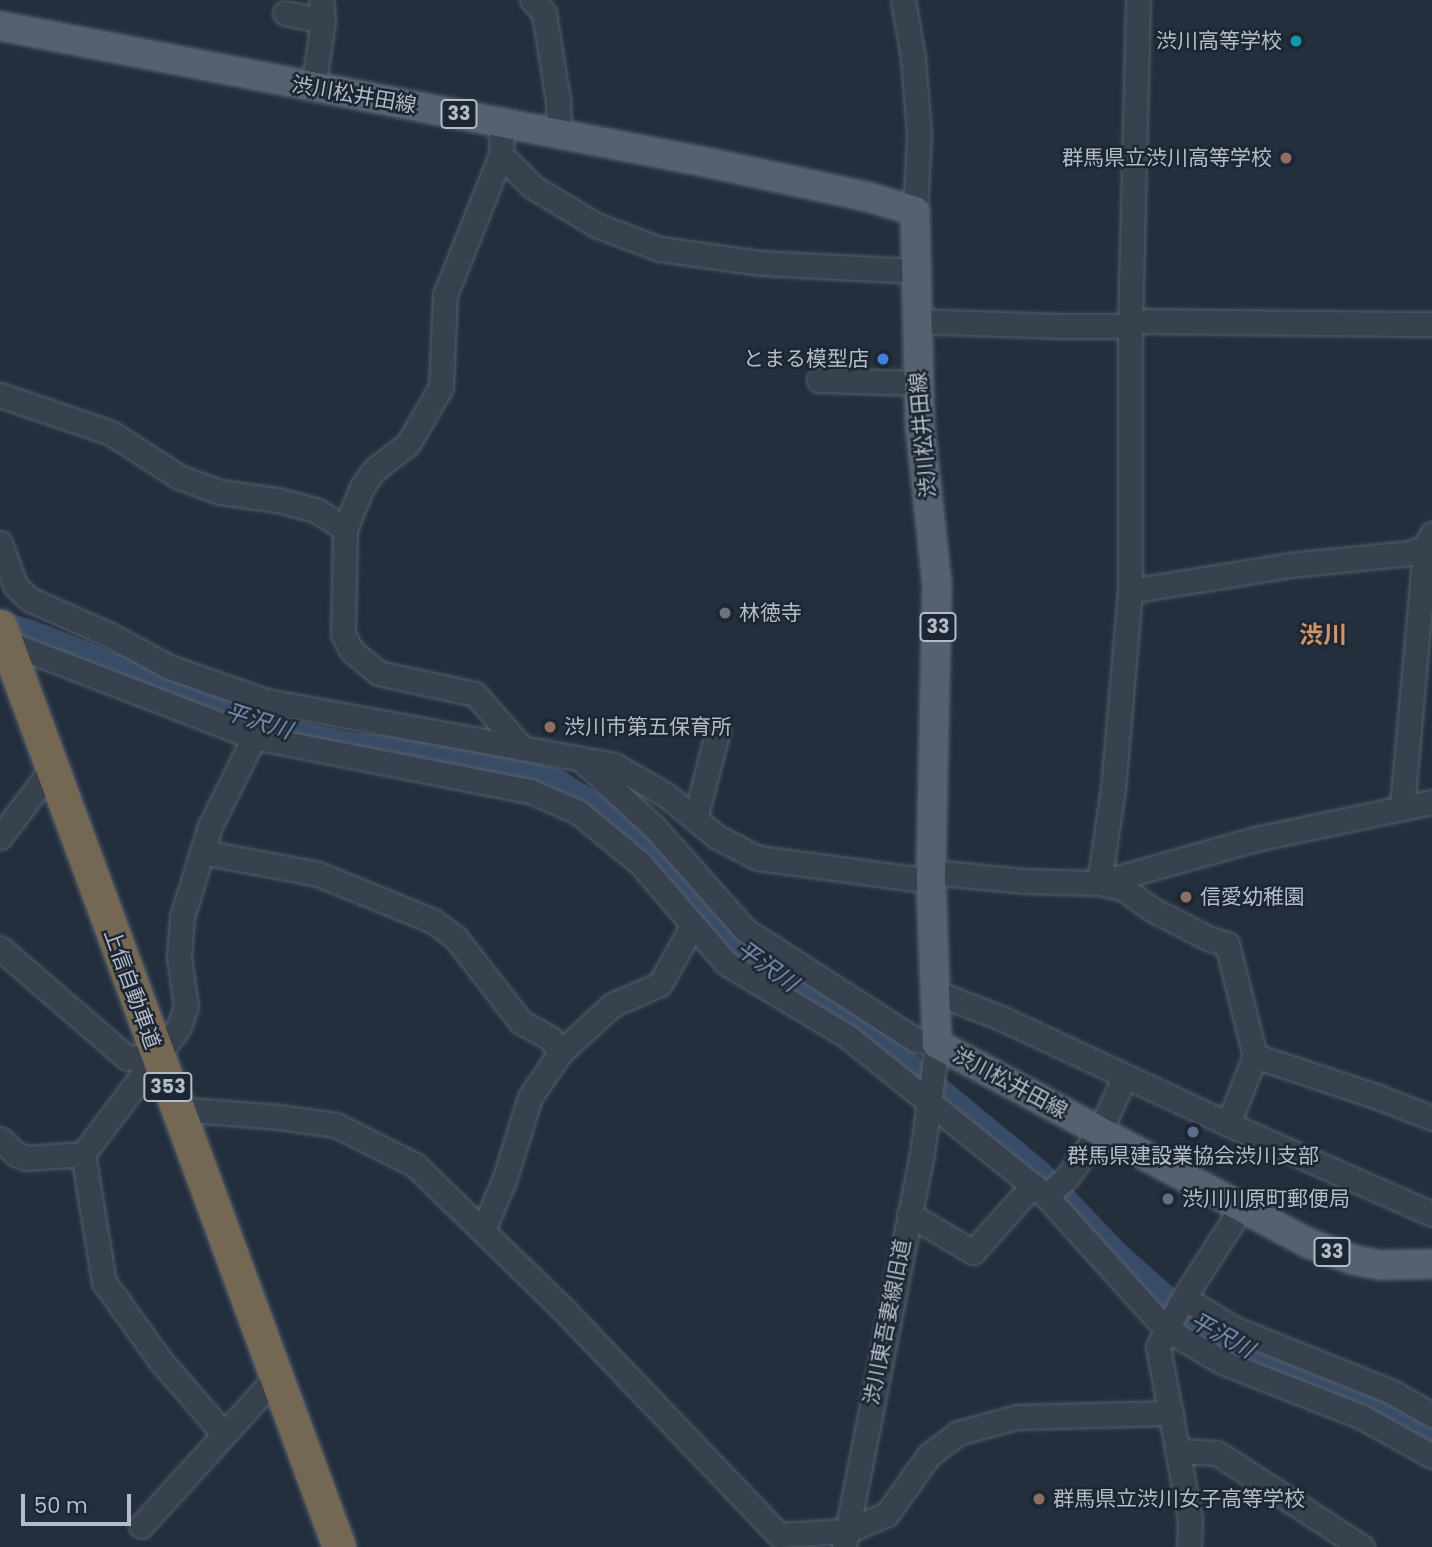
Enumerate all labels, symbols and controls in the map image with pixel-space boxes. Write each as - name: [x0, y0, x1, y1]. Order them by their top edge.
- place label: 渋川高等学校: [1156, 28, 1282, 54]
- marker: 渋川高等学校: [1288, 33, 1304, 49]
- street label: 渋川松井田線: [290, 72, 418, 118]
- road number: 33: [440, 98, 478, 130]
- place label: 群馬県立渋川高等学校: [1062, 145, 1272, 171]
- marker: 群馬県立渋川高等学校: [1278, 150, 1294, 166]
- place label: とまる模型店: [743, 346, 869, 372]
- marker: とまる模型店: [875, 351, 891, 367]
- street label: 渋川松井田線: [905, 371, 941, 499]
- place label: 林徳寺: [739, 600, 802, 626]
- marker: 林徳寺: [717, 605, 733, 621]
- road number: 33: [919, 612, 957, 642]
- district label: 渋川: [1299, 621, 1347, 649]
- water label: 平沢川: [221, 697, 295, 745]
- place label: 渋川市第五保育所: [564, 714, 732, 740]
- marker: 渋川市第五保育所: [542, 719, 558, 735]
- place label: 信愛幼稚園: [1200, 884, 1305, 910]
- marker: 信愛幼稚園: [1178, 889, 1194, 905]
- street label: 上信自動車道: [99, 925, 165, 1053]
- water label: 平沢川: [731, 935, 803, 997]
- street label: 渋川松井田線: [948, 1042, 1072, 1124]
- road number: 353: [142, 1072, 194, 1102]
- marker: 群馬県建設業協会渋川支部: [1185, 1124, 1201, 1140]
- place label: 群馬県建設業協会渋川支部: [1067, 1143, 1319, 1169]
- place label: 渋川川原町郵便局: [1182, 1186, 1350, 1212]
- marker: 渋川川原町郵便局: [1160, 1191, 1176, 1207]
- road number: 33: [1313, 1236, 1351, 1268]
- street label: 渋川東吾妻線旧道: [859, 1237, 915, 1407]
- water label: 平沢川: [1185, 1306, 1259, 1364]
- scale bar: [24, 1480, 135, 1524]
- place label: 群馬県立渋川女子高等学校: [1053, 1486, 1305, 1512]
- text: 50 m: [34, 1491, 88, 1520]
- marker: 群馬県立渋川女子高等学校: [1031, 1491, 1047, 1507]

